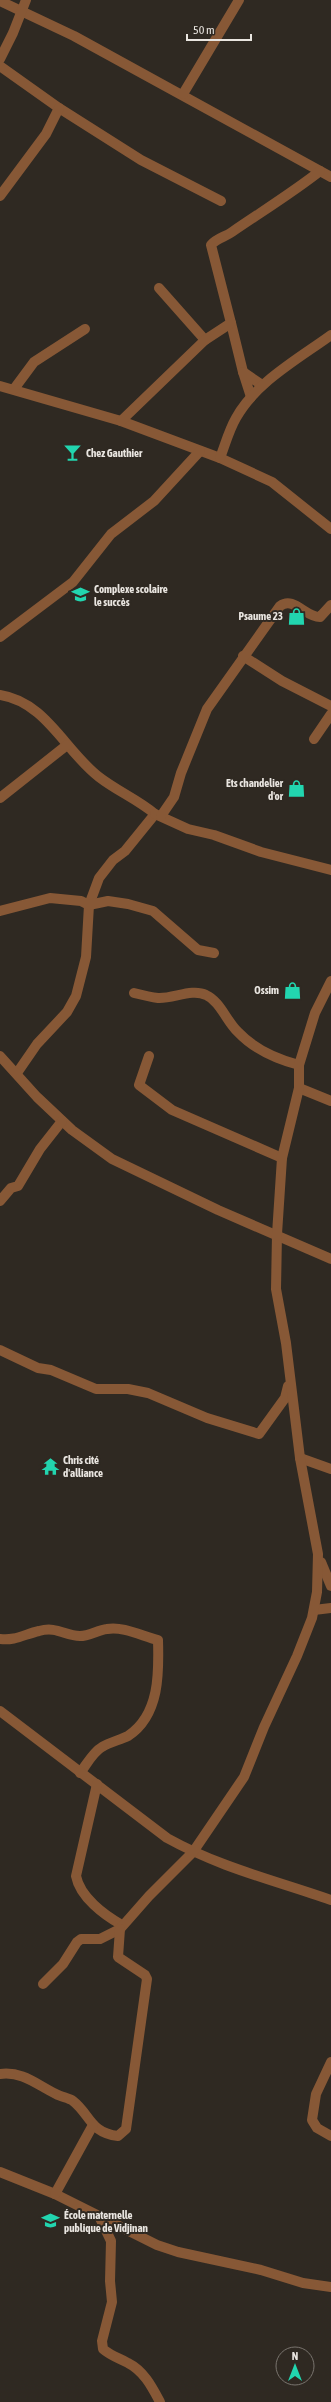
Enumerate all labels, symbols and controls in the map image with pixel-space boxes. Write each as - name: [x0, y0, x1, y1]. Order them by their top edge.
- scale bar: [187, 16, 251, 42]
- text: 50 m: [193, 23, 215, 37]
- bar icon: Chez Gauthier: [63, 443, 83, 463]
- place label: Chez Gauthier: [86, 447, 143, 459]
- place label: Complexe scolaire le succès: [94, 583, 168, 608]
- school or university icon: Complexe scolaire le succès: [71, 585, 91, 605]
- shop icon: Psaume 23: [286, 606, 306, 626]
- place label: Psaume 23: [239, 610, 283, 622]
- place label: Ets chandelier d'or: [226, 777, 284, 802]
- shop icon: Ets chandelier d'or: [286, 779, 306, 799]
- shop icon: Ossim: [282, 980, 302, 1000]
- place label: Ossim: [254, 984, 279, 996]
- place label: Chris cité d'alliance: [63, 1454, 103, 1479]
- temple icon: Chris cité d'alliance: [40, 1456, 60, 1476]
- place label: École maternelle publique de Vidjinan: [64, 2209, 148, 2234]
- school or university icon: École maternelle publique de Vidjinan: [41, 2211, 61, 2231]
- north arrow: [275, 2346, 315, 2386]
- text: N: [292, 2350, 298, 2362]

